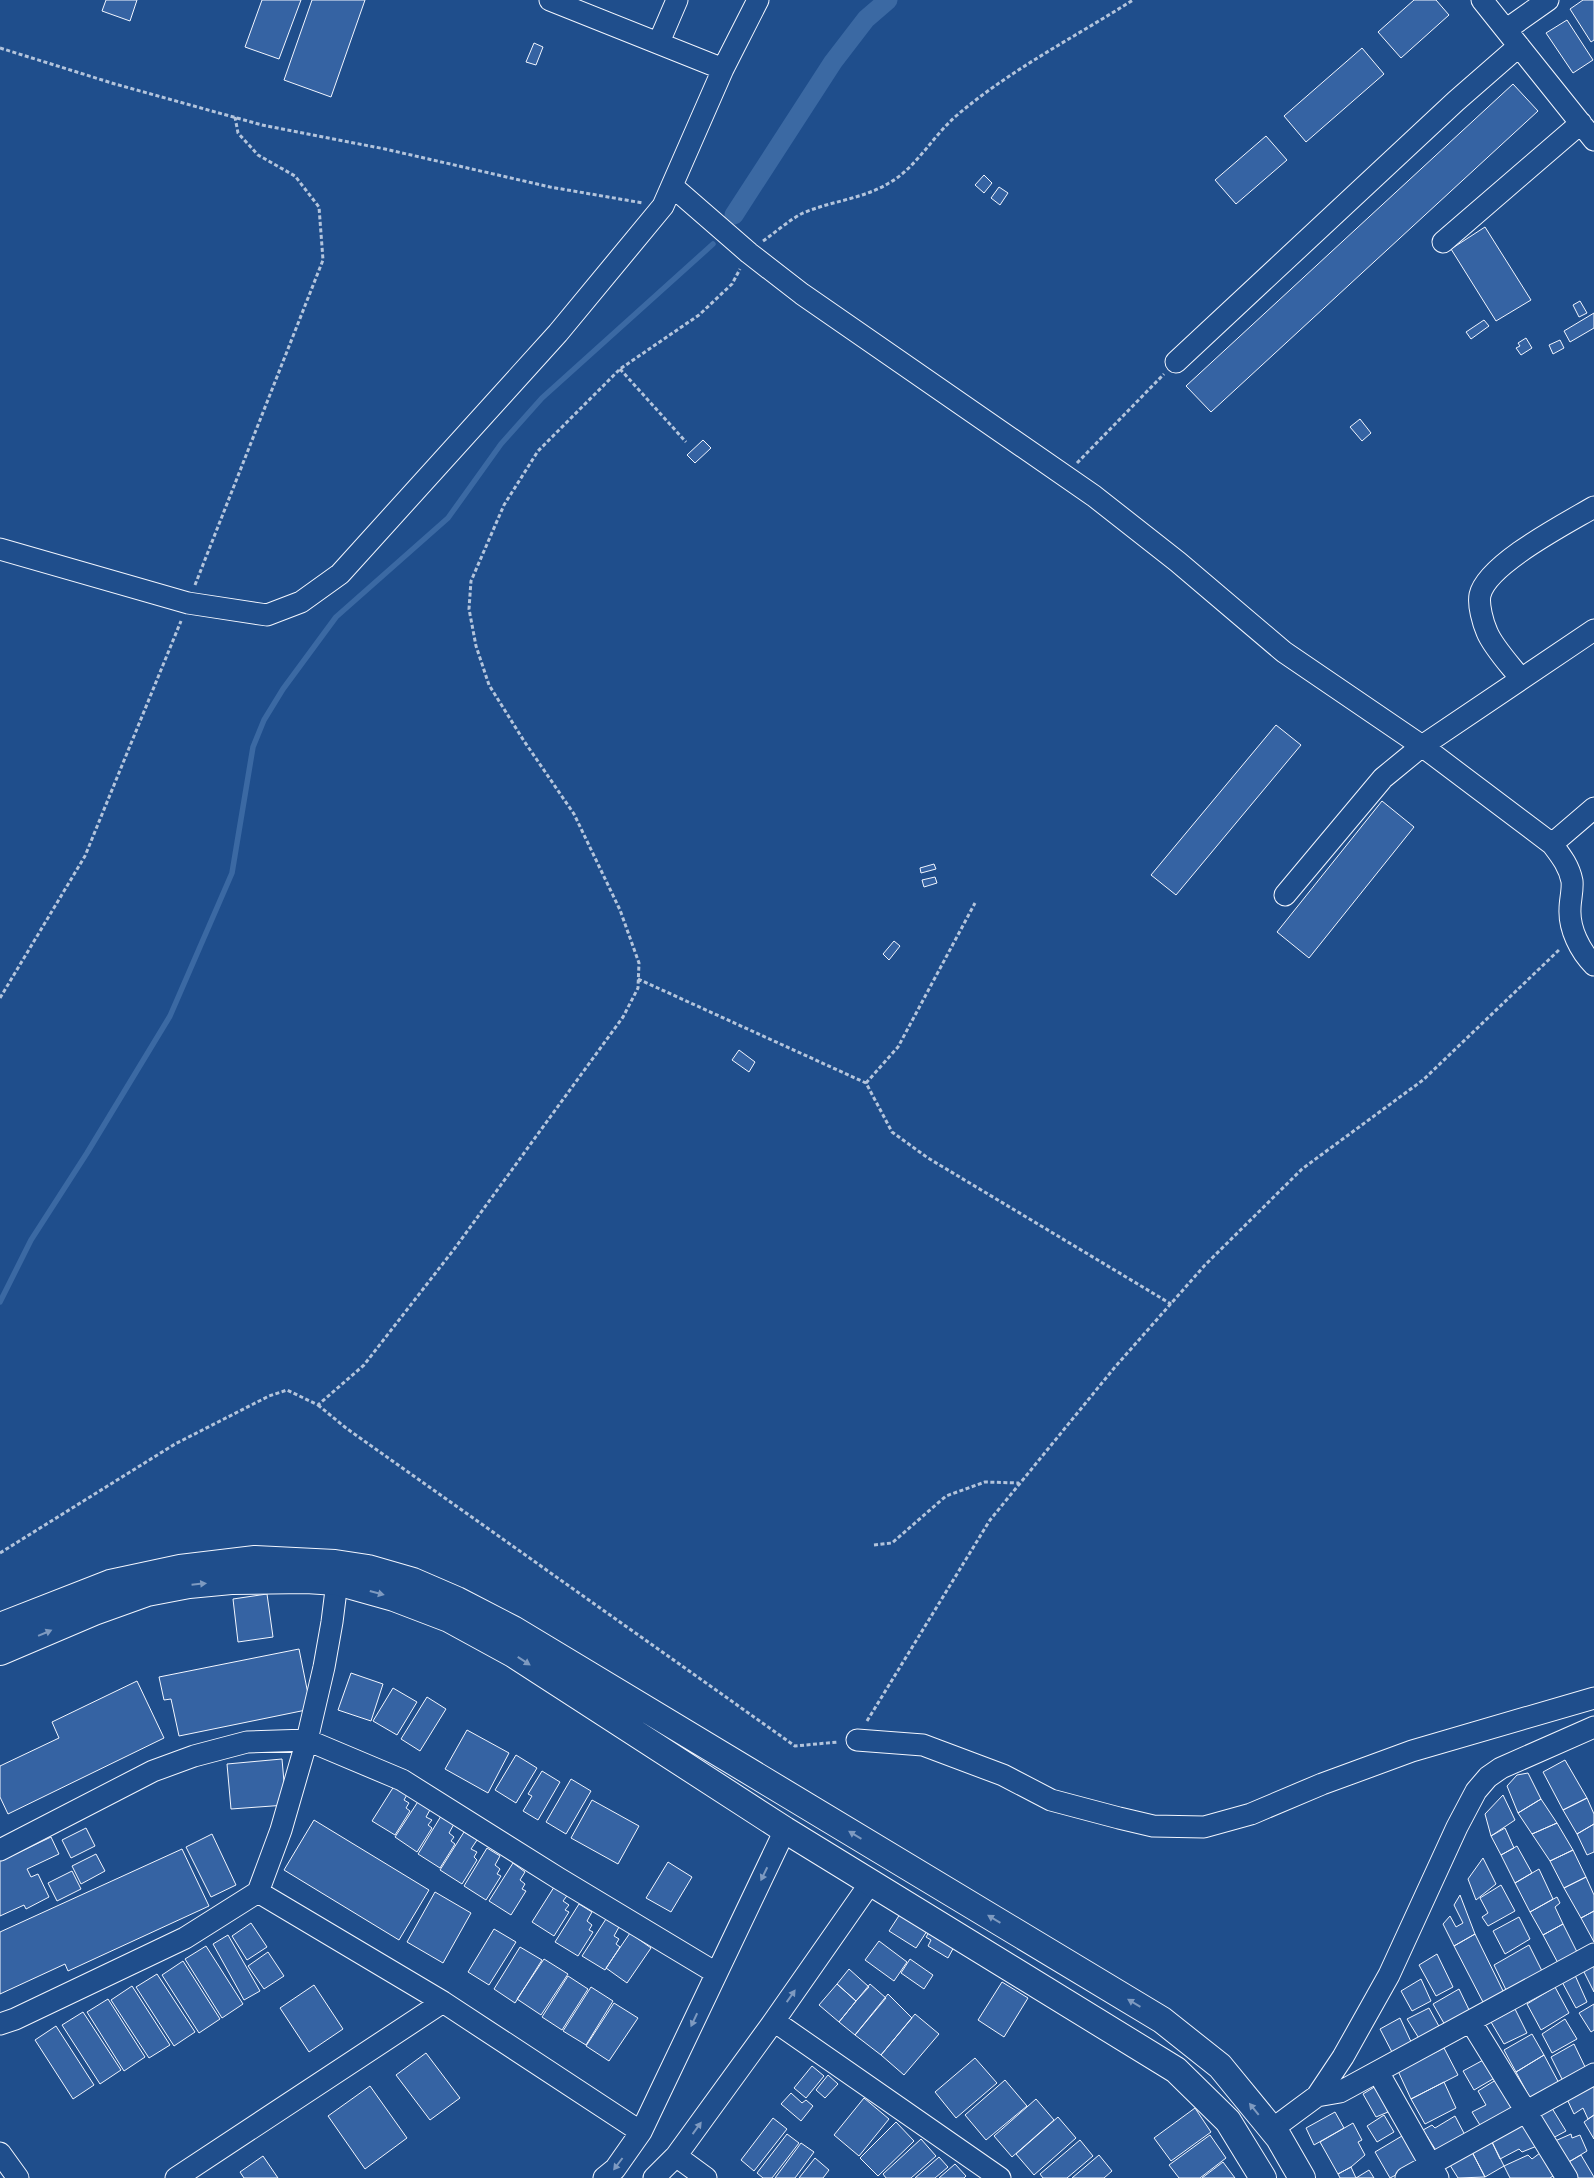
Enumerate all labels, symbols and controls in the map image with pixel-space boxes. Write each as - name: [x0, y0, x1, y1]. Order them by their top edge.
- one-way arrow: [192, 1580, 208, 1588]
- one-way arrow: [370, 1590, 385, 1598]
- one-way arrow: [38, 1628, 52, 1636]
- one-way arrow: [518, 1657, 531, 1666]
- one-way arrow: [848, 1831, 861, 1840]
- one-way arrow: [760, 1867, 768, 1881]
- one-way arrow: [988, 1915, 1001, 1924]
- one-way arrow: [786, 1989, 796, 2003]
- one-way arrow: [1127, 1998, 1140, 2007]
- one-way arrow: [689, 2013, 697, 2027]
- one-way arrow: [1249, 2103, 1260, 2116]
- one-way arrow: [692, 2121, 702, 2135]
- one-way arrow: [613, 2157, 624, 2170]

